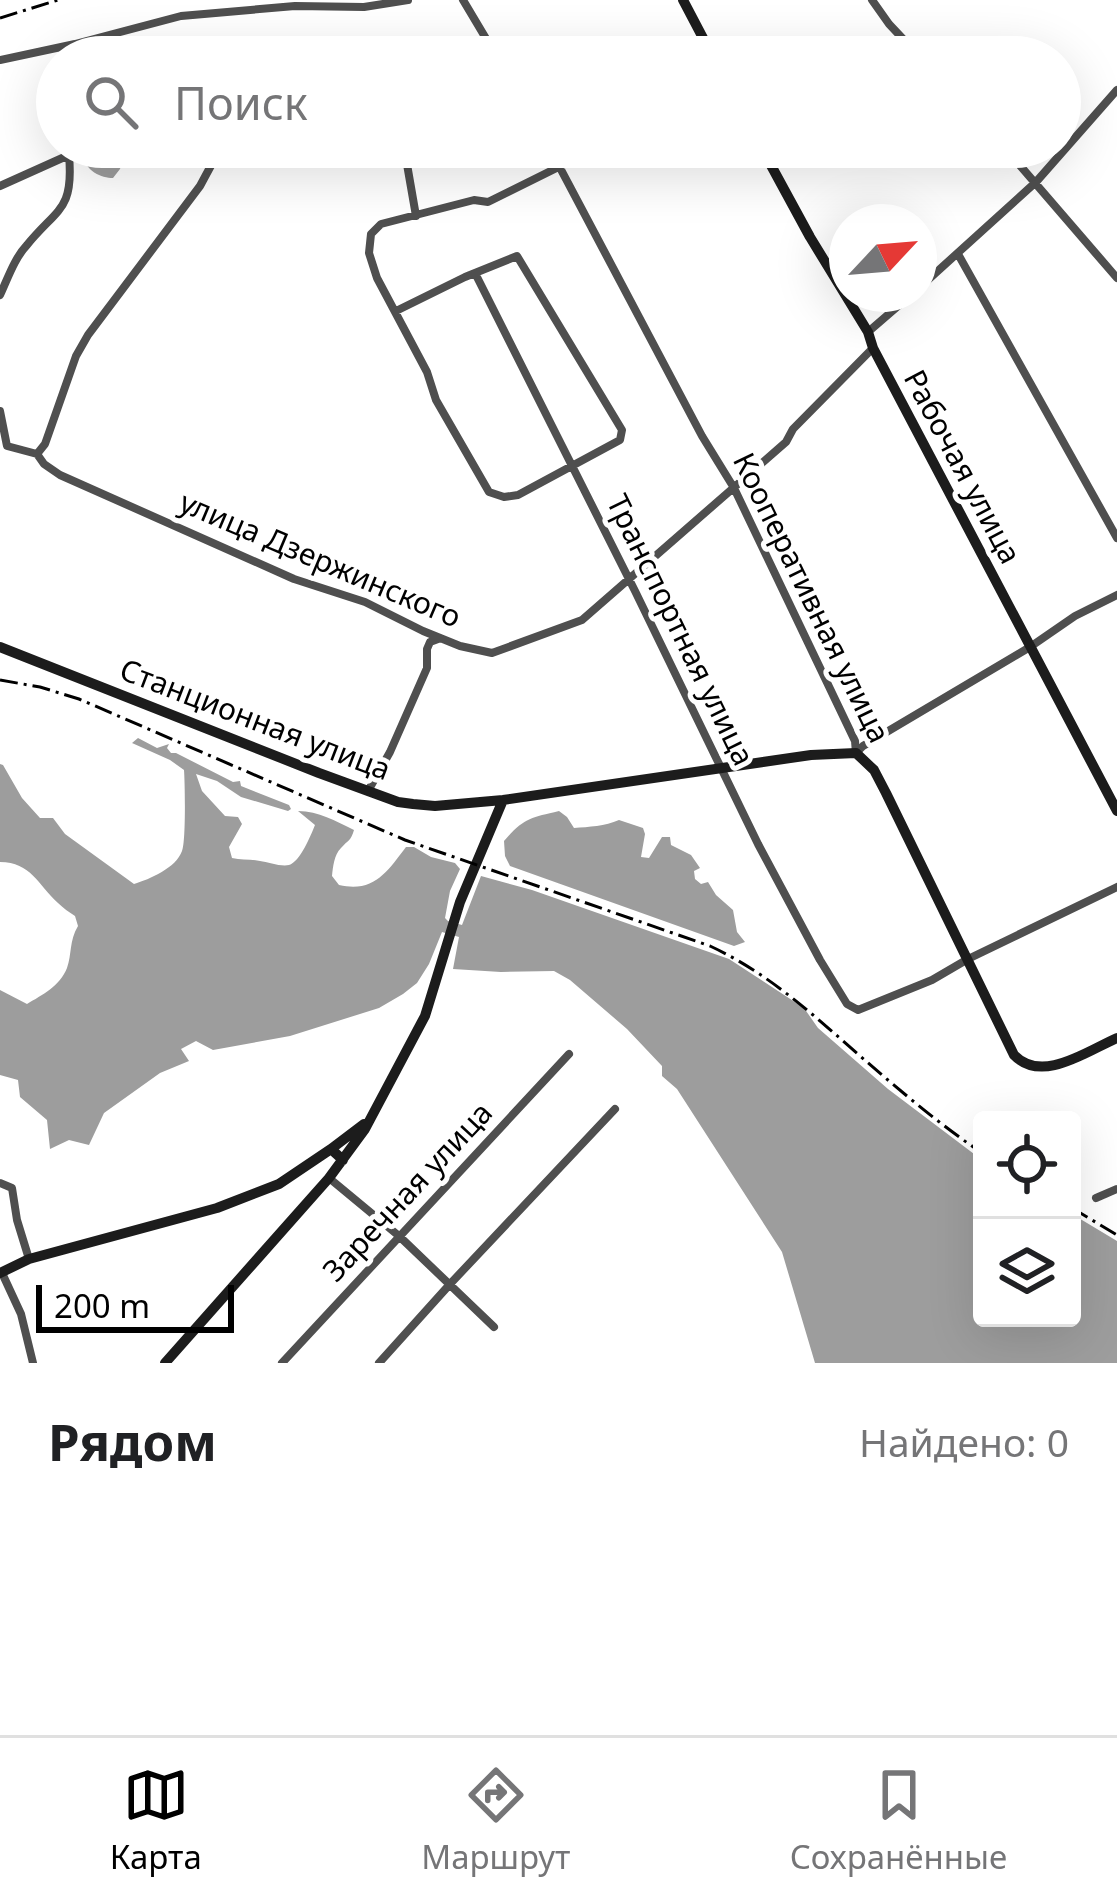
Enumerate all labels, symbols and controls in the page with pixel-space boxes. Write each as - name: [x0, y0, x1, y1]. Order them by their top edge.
- search box: [36, 36, 1081, 168]
- icon: search: [78, 69, 144, 135]
- text: Поиск: [174, 72, 308, 133]
- north arrow: [829, 204, 937, 312]
- street label: Рабочая улица: [895, 362, 1032, 570]
- street label: Кооперативная улица: [724, 445, 900, 749]
- street label: улица Дзержинского: [174, 481, 468, 636]
- street label: Транспортная улица: [598, 487, 765, 772]
- street label: Станционная улица: [114, 648, 397, 789]
- street label: Заречная улица: [313, 1092, 501, 1290]
- map controls: [973, 1111, 1081, 1327]
- button: locate: [973, 1111, 1081, 1219]
- button: layers: [973, 1219, 1081, 1327]
- scale bar: [36, 1279, 234, 1332]
- text: 200 m: [54, 1283, 150, 1328]
- text: Рядом: [48, 1406, 217, 1476]
- text: Найдено: 0: [859, 1415, 1069, 1468]
- tab: Карта: [110, 1762, 202, 1879]
- tab: Маршрут: [421, 1762, 570, 1879]
- tab: Сохранённые: [790, 1762, 1007, 1879]

